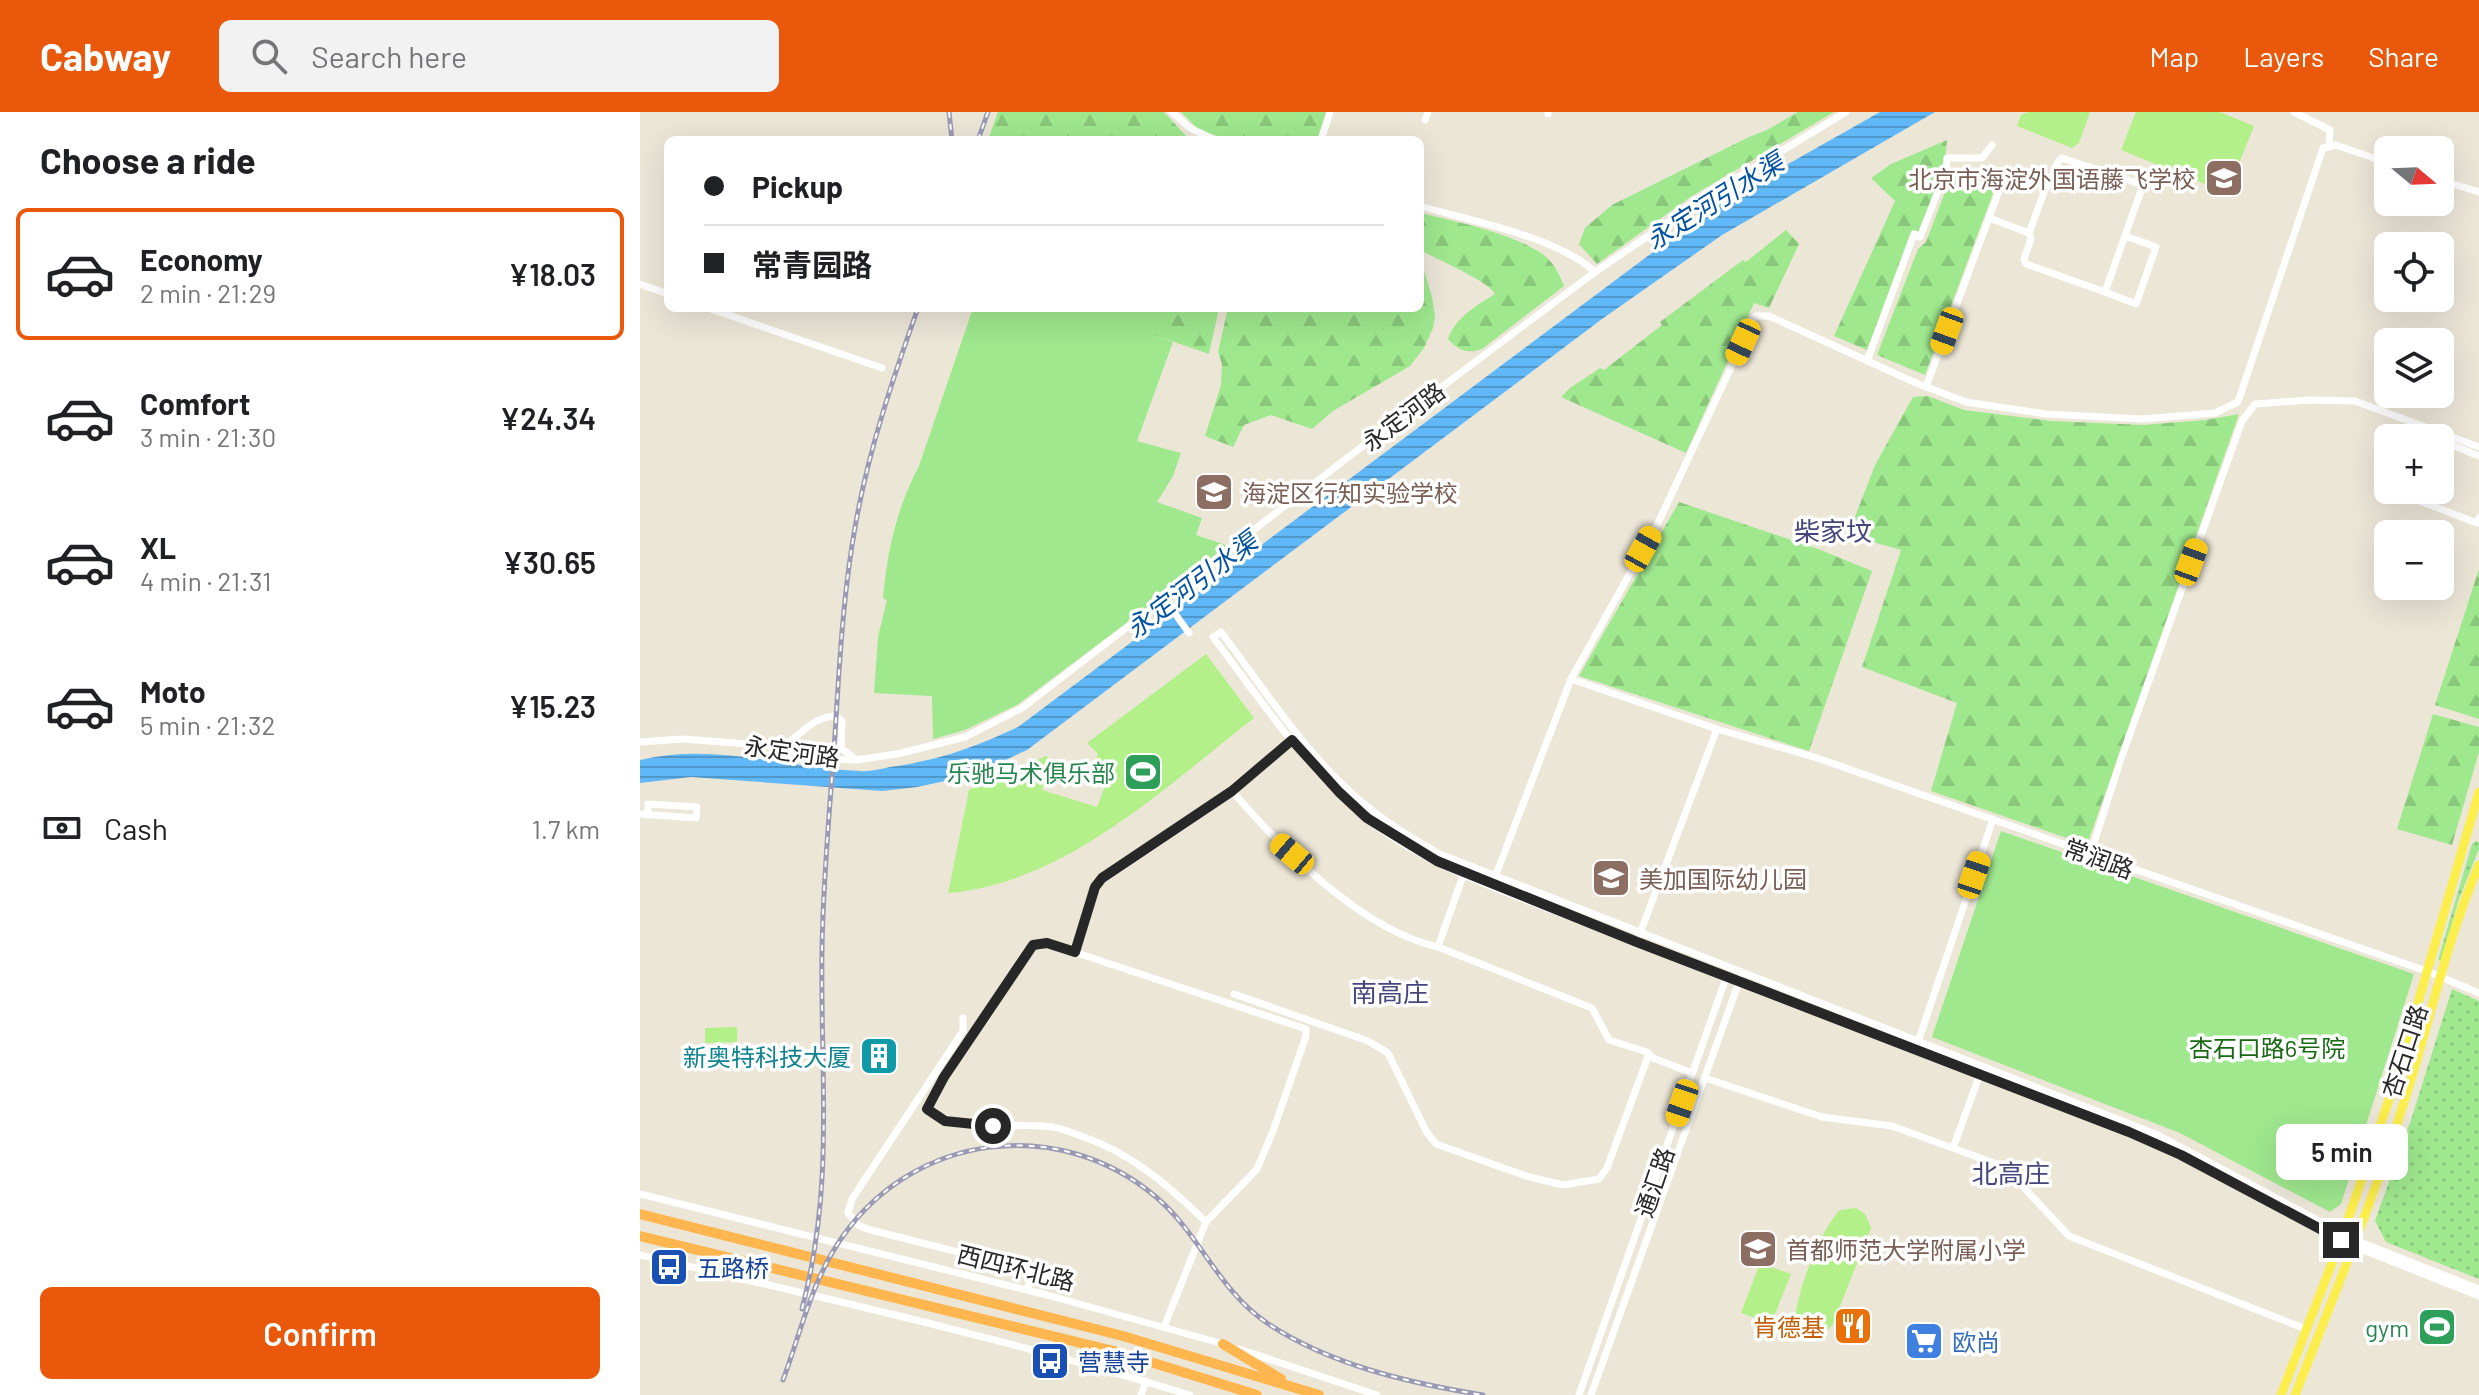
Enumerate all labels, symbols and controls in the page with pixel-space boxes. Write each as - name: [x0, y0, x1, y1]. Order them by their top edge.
- search box: [219, 20, 779, 92]
- text: Cabway: [40, 33, 171, 79]
- icon: search: [247, 34, 291, 78]
- text: Search here: [311, 38, 467, 74]
- text: Map: [2149, 39, 2199, 73]
- text: Layers: [2243, 39, 2324, 73]
- text: Share: [2368, 39, 2439, 73]
- north arrow: [2374, 136, 2454, 216]
- map controls: [2374, 136, 2454, 600]
- text: Choose a ride: [40, 138, 256, 181]
- water label: 永定河引水渠: [1640, 143, 1792, 254]
- school or university icon: 北京市海淀外国语藤飞学校: [2203, 157, 2245, 199]
- place label: 北京市海淀外国语藤飞学校: [1908, 164, 2196, 193]
- text: Pickup: [752, 168, 843, 204]
- button: locate: [2374, 232, 2454, 312]
- icon: car: [44, 238, 116, 310]
- text: Economy: [140, 241, 263, 277]
- text: 常青园路: [752, 246, 872, 282]
- text: ¥18.03: [509, 256, 596, 292]
- text: 2 min · 21:29: [140, 277, 276, 308]
- car: [1928, 304, 1966, 358]
- car: [1722, 315, 1764, 369]
- button: layers: [2374, 328, 2454, 408]
- street label: 永定河路: [1356, 376, 1450, 456]
- icon: car: [44, 382, 116, 454]
- text: Comfort: [140, 385, 250, 421]
- text: ¥24.34: [500, 400, 596, 436]
- text: 3 min · 21:30: [140, 421, 276, 452]
- button: +: [2374, 424, 2454, 504]
- school or university icon: 海淀区行知实验学校: [1193, 471, 1235, 513]
- place label: 海淀区行知实验学校: [1242, 478, 1458, 507]
- district label: 柴家坟: [1794, 515, 1872, 546]
- button: −: [2374, 520, 2454, 600]
- water label: 永定河引水渠: [1119, 522, 1266, 643]
- car: [1621, 522, 1665, 576]
- icon: car: [44, 526, 116, 598]
- text: XL: [140, 529, 176, 565]
- car: [2172, 535, 2210, 589]
- text: ¥30.65: [502, 544, 596, 580]
- text: 4 min · 21:31: [140, 565, 271, 596]
- icon: car: [44, 670, 116, 742]
- text: Moto: [140, 673, 206, 709]
- text: ¥15.23: [509, 688, 596, 724]
- text: 5 min · 21:32: [140, 709, 275, 740]
- street label: 永定河路: [742, 730, 842, 772]
- sports icon: 乐驰马术俱乐部: [1122, 751, 1164, 793]
- place label: 乐驰马术俱乐部: [947, 758, 1115, 787]
- icon: cash: [40, 806, 84, 850]
- text: Cash: [104, 810, 168, 846]
- text: 1.7 km: [532, 813, 600, 844]
- car: [1266, 829, 1318, 879]
- street label: 常润路: [2060, 832, 2138, 884]
- car: [1955, 848, 1993, 902]
- school or university icon: 美加国际幼儿园: [1590, 857, 1632, 899]
- place label: 美加国际幼儿园: [1639, 864, 1807, 893]
- district label: 南高庄: [1351, 976, 1429, 1007]
- street label: 杏石口路: [2375, 1001, 2433, 1101]
- park label: 杏石口路6号院: [2189, 1033, 2345, 1062]
- building icon: 新奥特科技大厦: [858, 1035, 900, 1077]
- place label: 新奥特科技大厦: [683, 1042, 851, 1071]
- car: [1663, 1076, 1701, 1130]
- route start: [975, 1108, 1011, 1144]
- callout: 5 min: [2275, 1124, 2407, 1180]
- text: 5 min: [2311, 1136, 2373, 1167]
- street label: 通汇路: [1629, 1143, 1679, 1221]
- district label: 北高庄: [1972, 1157, 2050, 1188]
- route end: [2323, 1222, 2359, 1258]
- school or university icon: 首都师范大学附属小学: [1737, 1228, 1779, 1270]
- place label: 首都师范大学附属小学: [1786, 1235, 2026, 1264]
- street label: 西四环北路: [954, 1238, 1078, 1296]
- bus stop icon: 五路桥: [648, 1246, 690, 1288]
- place label: 五路桥: [697, 1253, 769, 1282]
- button: Confirm: [40, 1287, 600, 1379]
- restaurant icon: 肯德基: [1832, 1305, 1874, 1347]
- sports icon: gym: [2416, 1306, 2458, 1348]
- place label: 肯德基: [1753, 1312, 1825, 1341]
- place label: gym: [2365, 1313, 2409, 1342]
- supermarket icon: 欧尚: [1903, 1320, 1945, 1362]
- place label: 欧尚: [1952, 1327, 2000, 1356]
- bus stop icon: 营慧寺: [1029, 1340, 1071, 1382]
- place label: 营慧寺: [1078, 1347, 1150, 1376]

